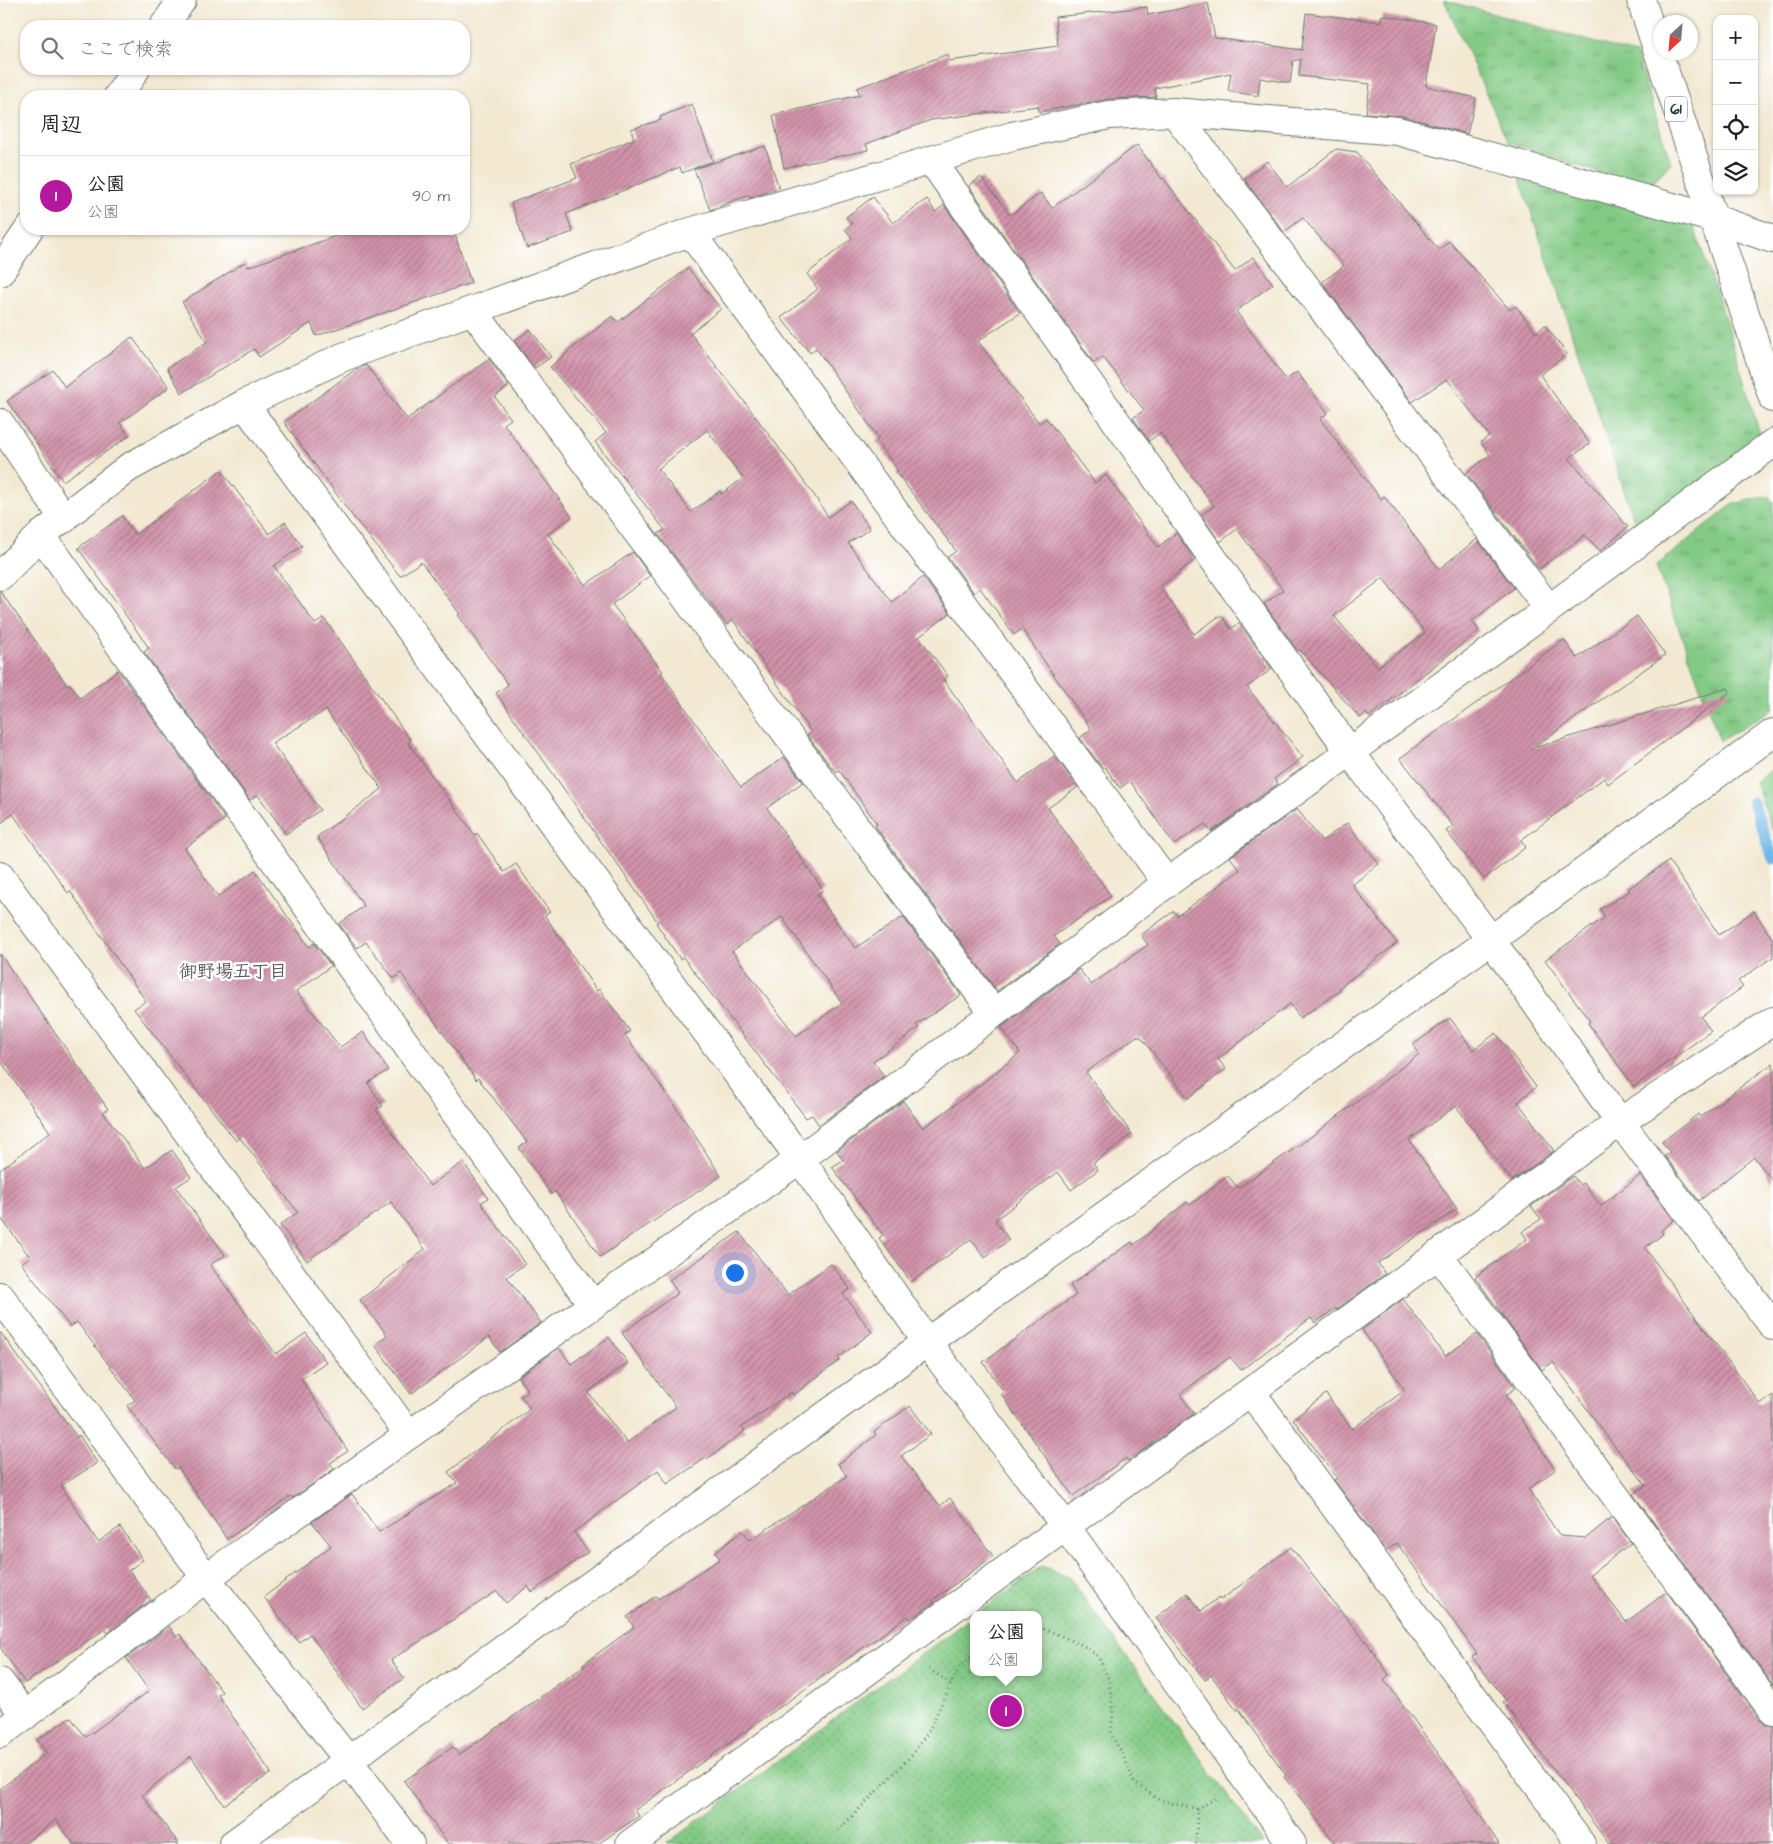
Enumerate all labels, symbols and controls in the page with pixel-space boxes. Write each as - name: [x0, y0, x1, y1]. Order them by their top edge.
- north arrow: [1653, 15, 1698, 60]
- map controls: [1713, 15, 1758, 195]
- button: +: [1713, 15, 1758, 60]
- search box: [20, 20, 470, 75]
- icon: search: [38, 34, 66, 62]
- text: ここで検索: [78, 36, 173, 63]
- button: −: [1713, 60, 1758, 105]
- road number: 61: [1665, 96, 1687, 122]
- button: locate: [1713, 105, 1758, 150]
- text: 周辺: [40, 110, 82, 139]
- button: layers: [1713, 150, 1758, 195]
- text: 公園: [87, 171, 125, 198]
- text: 1: [55, 185, 57, 207]
- text: 90 m: [412, 185, 450, 207]
- text: 公園: [87, 201, 119, 223]
- district label: 御野場五丁目: [179, 959, 287, 984]
- your location: [722, 1260, 748, 1286]
- popup: [970, 1611, 1042, 1676]
- text: 公園: [987, 1619, 1025, 1646]
- text: 公園: [987, 1649, 1019, 1671]
- pin: 1: [990, 1692, 1022, 1730]

